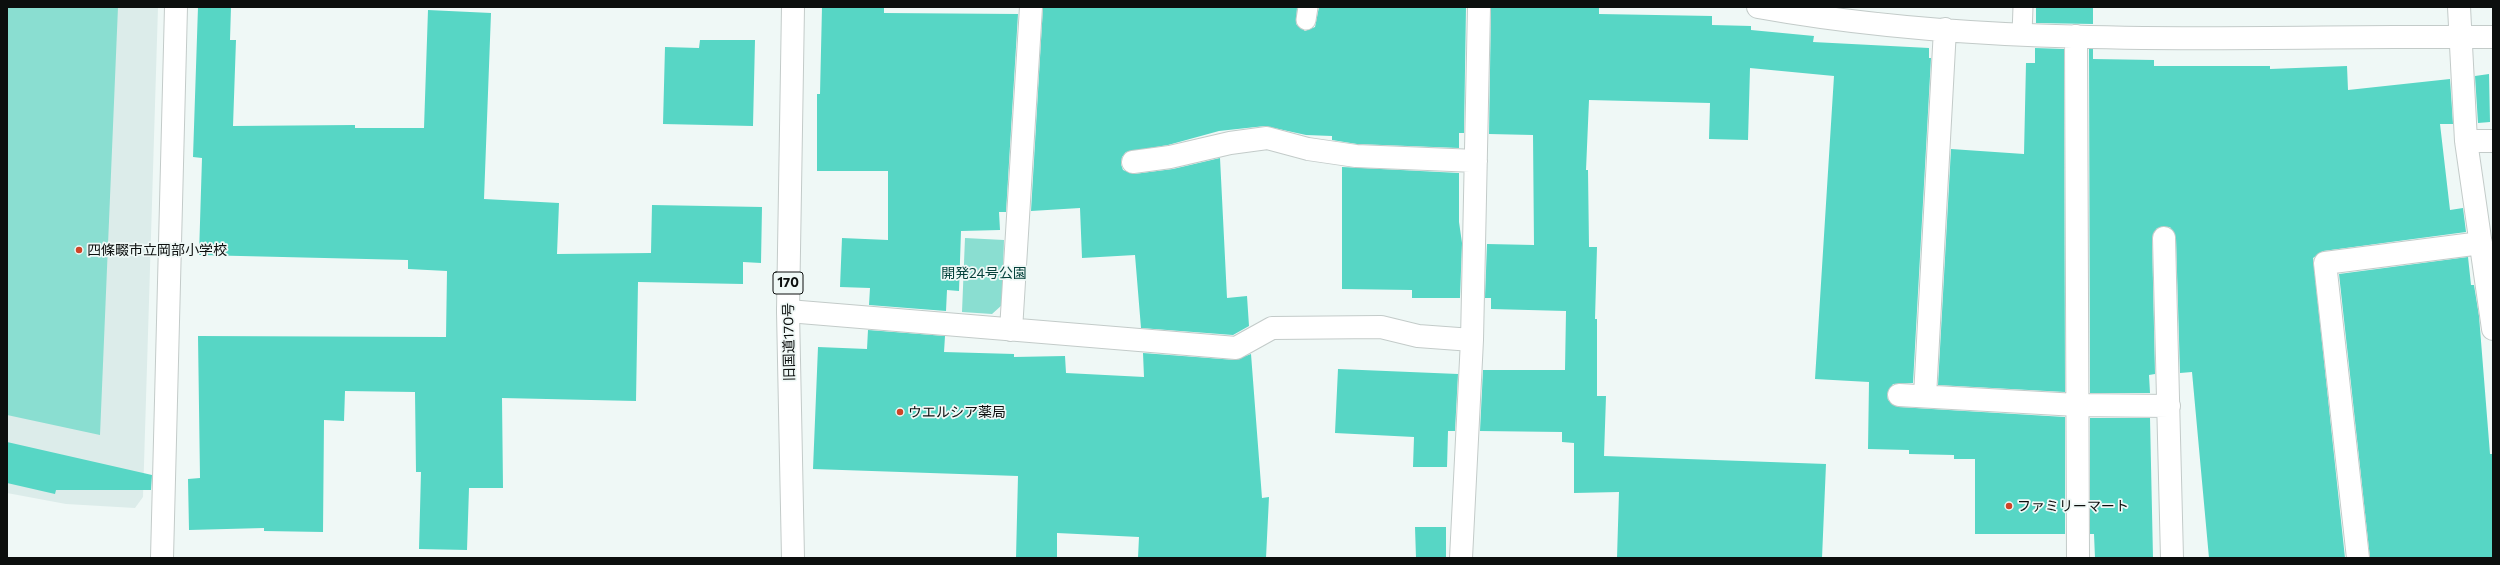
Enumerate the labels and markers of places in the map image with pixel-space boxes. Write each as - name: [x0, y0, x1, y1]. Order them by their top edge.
- place label: 四條畷市立岡部小学校: [87, 242, 227, 258]
- marker: 四條畷市立岡部小学校: [74, 245, 84, 255]
- place label: ウエルシア薬局: [908, 404, 1006, 420]
- marker: ウエルシア薬局: [895, 407, 905, 417]
- place label: ファミリーマート: [2017, 498, 2129, 514]
- marker: ファミリーマート: [2004, 501, 2014, 511]

